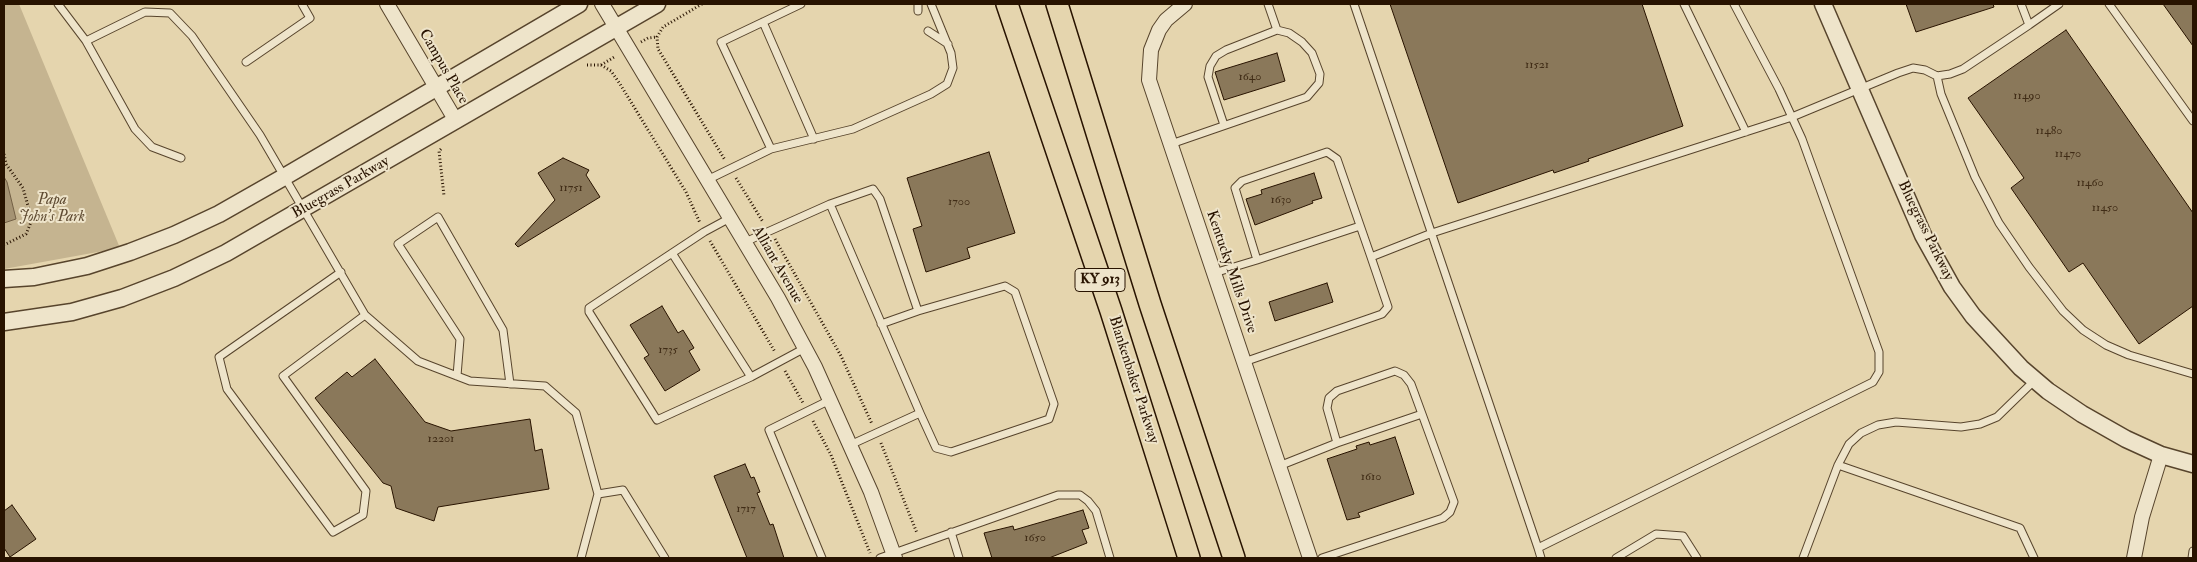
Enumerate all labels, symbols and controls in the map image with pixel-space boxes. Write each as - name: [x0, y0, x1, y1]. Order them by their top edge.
- street label: Campus Place: [414, 26, 472, 108]
- house number: 11521: [1525, 58, 1549, 72]
- house number: 1640: [1239, 70, 1261, 84]
- house number: 11490: [2013, 89, 2041, 103]
- house number: 11480: [2036, 124, 2062, 138]
- house number: 11470: [2055, 147, 2081, 161]
- street label: Bluegrass Parkway: [289, 153, 393, 223]
- house number: 11460: [2076, 176, 2104, 190]
- street label: Bluegrass Parkway: [1893, 178, 1957, 284]
- house number: 11751: [559, 181, 583, 195]
- park label: Papa John's Park: [19, 192, 85, 227]
- house number: 1630: [1270, 193, 1292, 207]
- house number: 1700: [948, 195, 970, 209]
- house number: 11450: [2092, 201, 2118, 215]
- street label: Kentucky Mills Drive: [1202, 208, 1260, 336]
- street label: Alliant Avenue: [748, 223, 806, 307]
- road number: KY 913: [1075, 268, 1125, 292]
- street label: Blankenbaker Parkway: [1104, 314, 1162, 446]
- house number: 1735: [658, 343, 678, 357]
- house number: 12201: [428, 432, 454, 446]
- house number: 1610: [1361, 470, 1381, 484]
- house number: 1717: [736, 502, 756, 516]
- house number: 1650: [1024, 531, 1046, 545]

